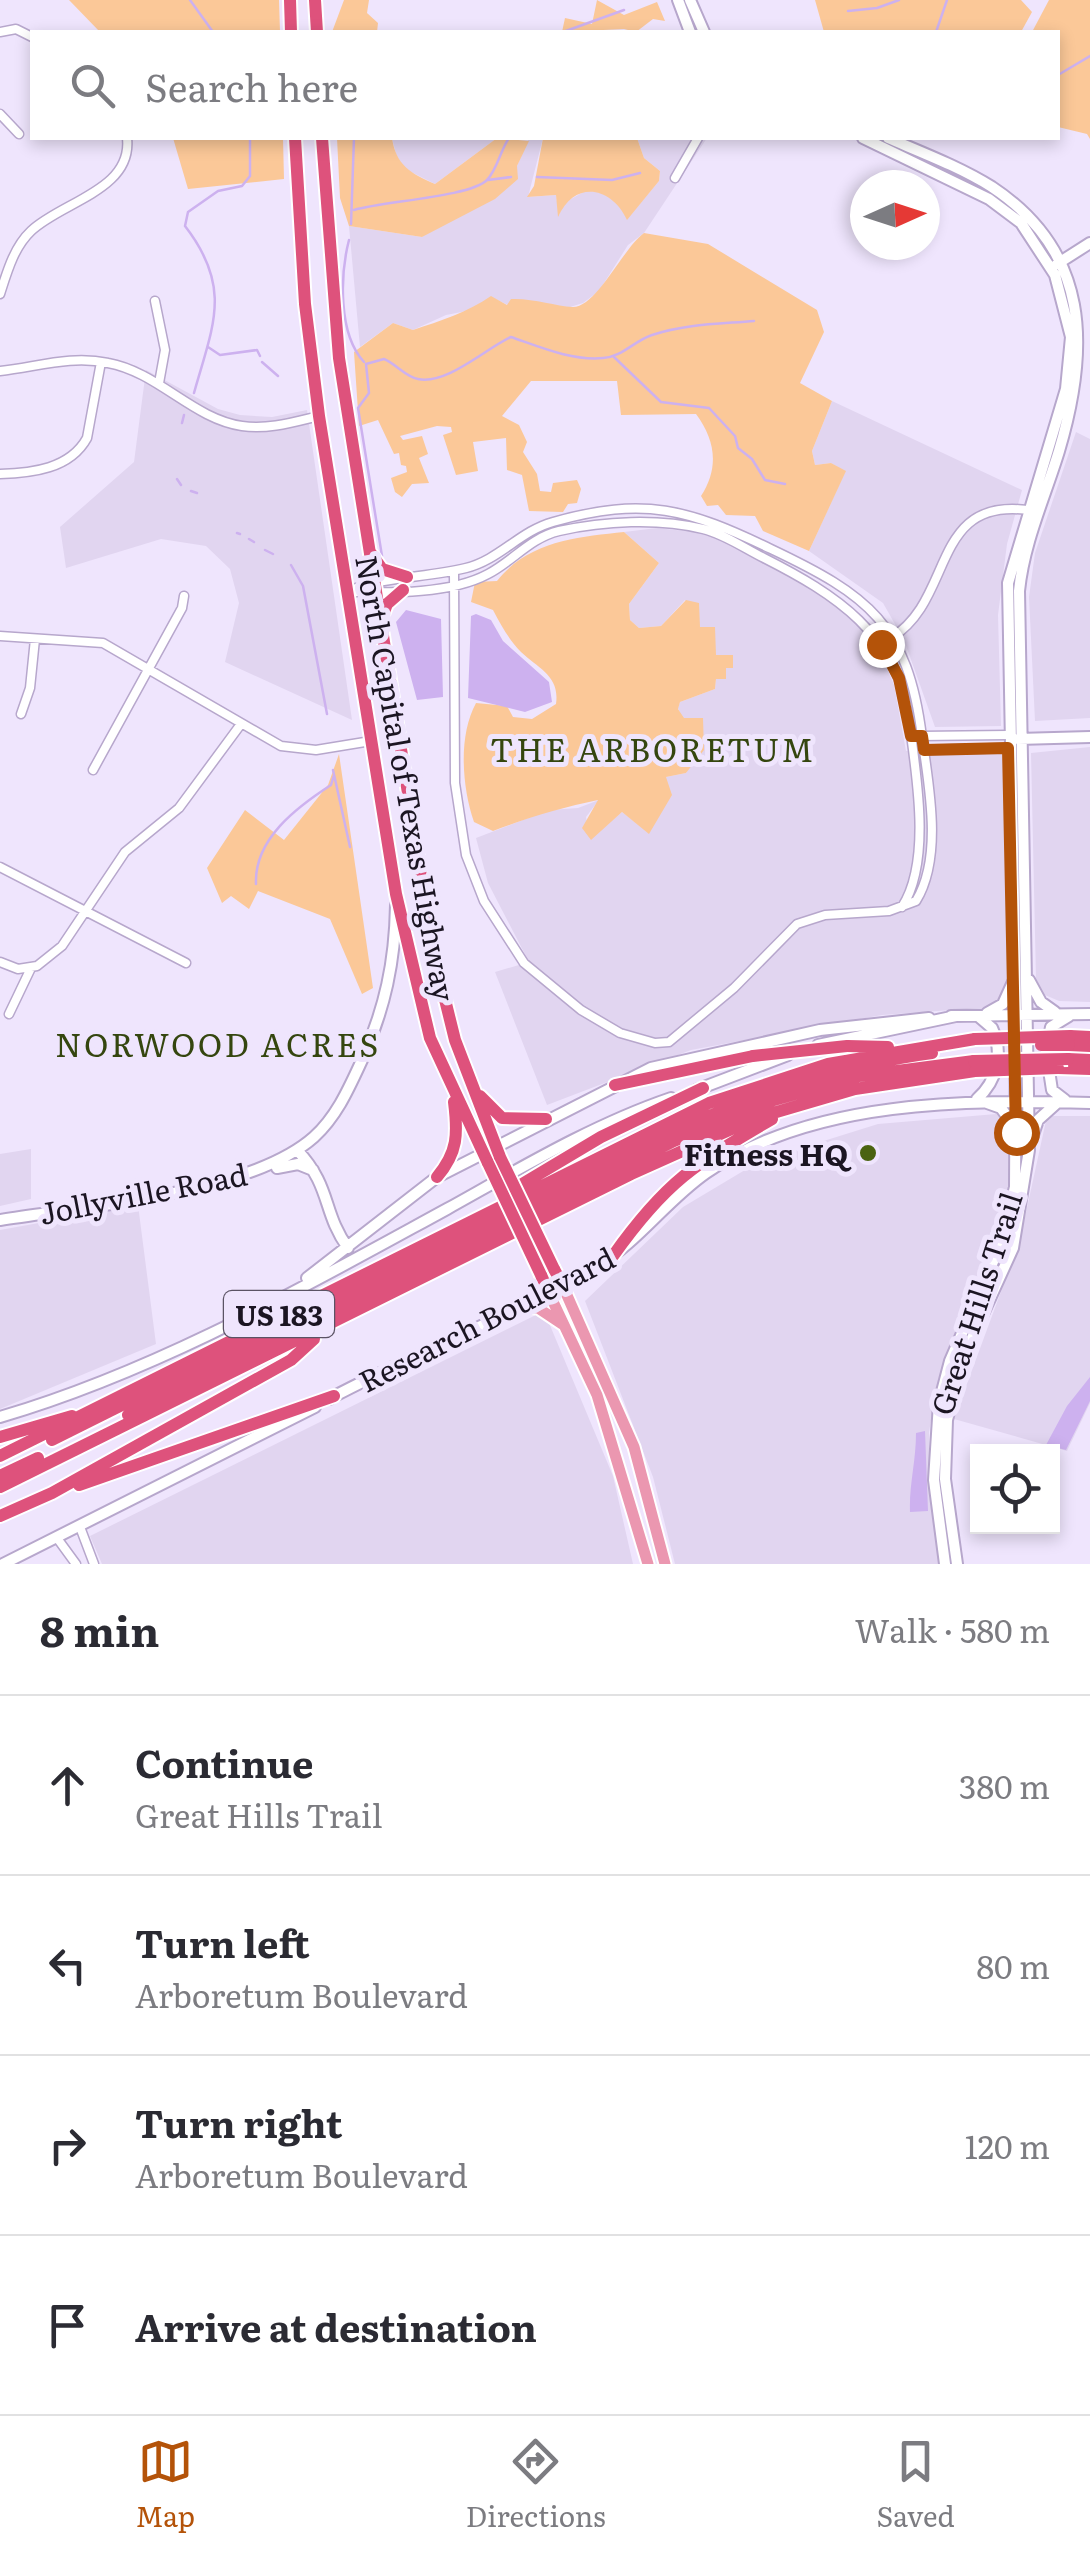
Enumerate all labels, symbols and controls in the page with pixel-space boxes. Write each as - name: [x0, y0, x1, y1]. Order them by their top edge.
- search box: [30, 30, 1060, 140]
- text: Search here: [145, 57, 358, 114]
- icon: search: [65, 58, 120, 113]
- north arrow: [850, 170, 940, 260]
- street label: North Capital of Texas Highway: [346, 552, 468, 1005]
- route end: [859, 622, 905, 668]
- district label: THE ARBORETUM: [490, 724, 816, 772]
- district label: NORWOOD ACRES: [55, 1019, 381, 1067]
- route start: [994, 1110, 1040, 1156]
- place label: Fitness HQ: [684, 1131, 852, 1175]
- marker: Fitness HQ: [857, 1142, 879, 1164]
- street label: Jollyville Road: [35, 1150, 251, 1234]
- street label: Great Hills Trail: [918, 1186, 1032, 1420]
- street label: Research Boulevard: [350, 1234, 622, 1402]
- road number: US 183: [224, 1291, 334, 1337]
- map controls: [970, 1444, 1060, 1534]
- button: locate: [970, 1444, 1060, 1534]
- text: 8 min: [40, 1598, 160, 1660]
- text: Walk · 580 m: [855, 1605, 1050, 1653]
- text: Continue: [135, 1733, 313, 1790]
- icon: ahead: [40, 1758, 95, 1813]
- text: 380 m: [959, 1761, 1050, 1809]
- text: Great Hills Trail: [135, 1790, 382, 1838]
- text: Turn left: [135, 1913, 310, 1970]
- icon: left: [40, 1938, 95, 1993]
- text: 80 m: [976, 1941, 1050, 1989]
- text: Arboretum Boulevard: [135, 1970, 468, 2018]
- text: Turn right: [135, 2093, 342, 2150]
- icon: right: [40, 2118, 95, 2173]
- text: 120 m: [965, 2121, 1050, 2169]
- text: Arboretum Boulevard: [135, 2150, 468, 2198]
- text: Arrive at destination: [135, 2297, 537, 2354]
- icon: arrive: [40, 2298, 95, 2353]
- tab: Map: [135, 2434, 195, 2536]
- tab: Directions: [466, 2434, 606, 2536]
- tab: Saved: [877, 2434, 955, 2536]

